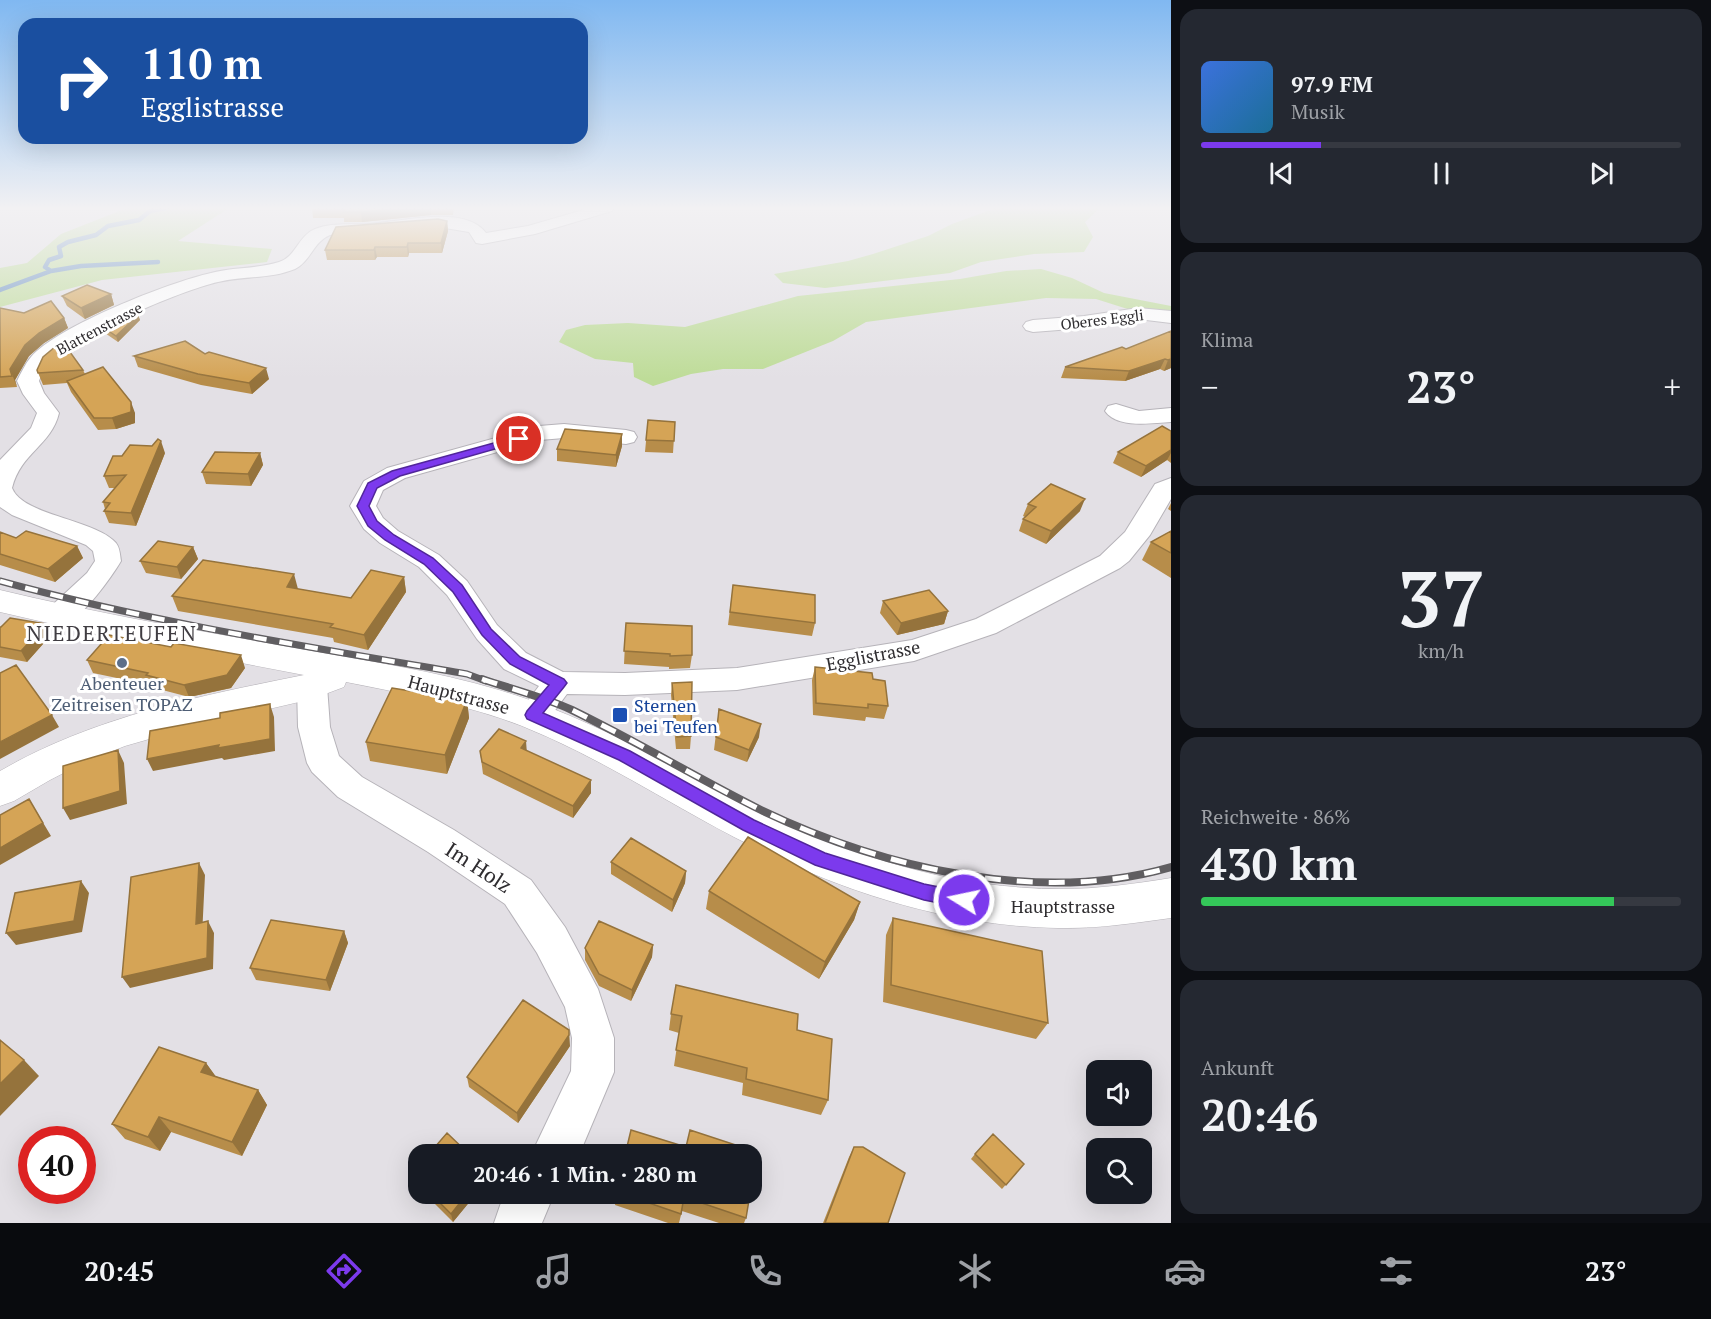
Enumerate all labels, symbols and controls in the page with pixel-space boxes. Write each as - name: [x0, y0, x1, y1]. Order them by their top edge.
- text: 110 m: [141, 35, 262, 91]
- icon: right: [42, 42, 120, 120]
- text: 97.9 FM: [1291, 69, 1373, 98]
- text: Egglistrasse: [141, 89, 284, 125]
- text: Musik: [1291, 98, 1345, 125]
- icon: previous: [1265, 157, 1298, 190]
- icon: pause: [1425, 157, 1458, 190]
- icon: next: [1585, 157, 1618, 190]
- street label: Blattenstrasse: [52, 297, 146, 359]
- street label: Oberes Eggli: [1059, 304, 1145, 334]
- text: Klima: [1201, 326, 1253, 353]
- text: 23°: [1406, 356, 1476, 416]
- text: −: [1201, 365, 1219, 408]
- text: +: [1663, 365, 1681, 408]
- pin: [493, 413, 544, 464]
- icon: arrive: [502, 422, 535, 455]
- text: 37: [1397, 546, 1485, 649]
- district label: NIEDERTEUFEN: [27, 619, 197, 647]
- street label: Egglistrasse: [824, 634, 922, 676]
- text: km/h: [1418, 637, 1464, 664]
- marker: Abenteuer Zeitreisen TOPAZ: [115, 656, 129, 670]
- street label: Hauptstrasse: [406, 669, 512, 719]
- place label: Abenteuer Zeitreisen TOPAZ: [51, 671, 193, 716]
- place label: Sternen bei Teufen: [634, 693, 718, 738]
- marker: Sternen bei Teufen: [611, 706, 629, 724]
- text: Reichweite · 86%: [1201, 803, 1350, 830]
- text: 430 km: [1201, 833, 1357, 893]
- street label: Im Holz: [440, 835, 518, 899]
- position arrow: [932, 868, 996, 932]
- street label: Hauptstrasse: [1011, 894, 1115, 918]
- text: Ankunft: [1201, 1054, 1274, 1081]
- map controls: [1086, 1060, 1152, 1204]
- button: sound: [1086, 1060, 1152, 1126]
- text: 20:46: [1201, 1084, 1318, 1144]
- speed limit sign: 40: [18, 1126, 96, 1204]
- button: search: [1086, 1138, 1152, 1204]
- text: 20:46 · 1 Min. · 280 m: [473, 1159, 697, 1188]
- icon: directions: [323, 1250, 365, 1292]
- icon: music: [533, 1250, 575, 1292]
- icon: phone: [744, 1250, 786, 1292]
- icon: climate: [954, 1250, 996, 1292]
- icon: car: [1164, 1250, 1206, 1292]
- icon: filters: [1375, 1250, 1417, 1292]
- text: 20:45: [84, 1253, 154, 1289]
- text: 23°: [1585, 1253, 1627, 1289]

